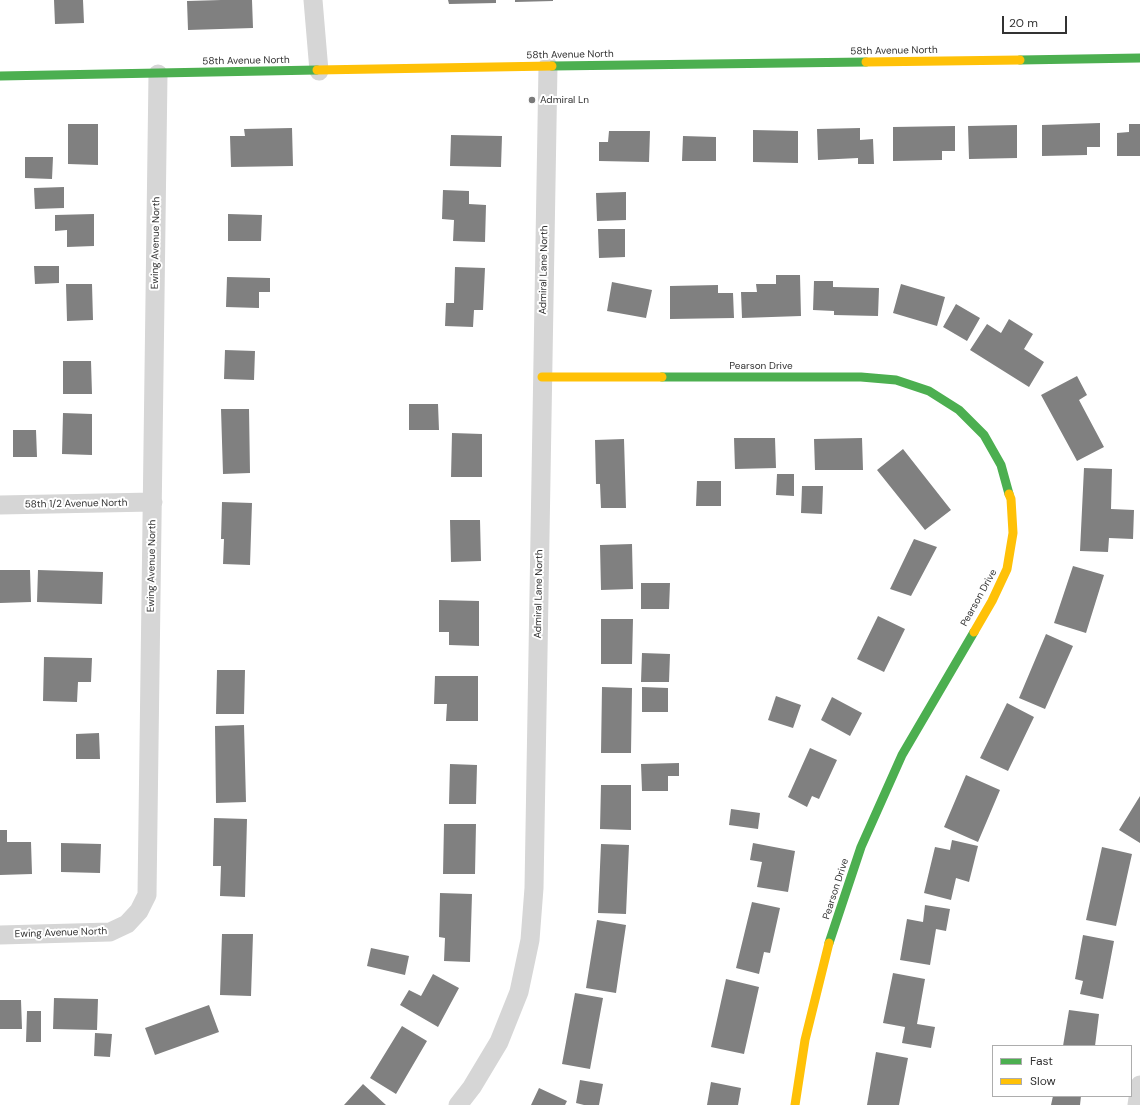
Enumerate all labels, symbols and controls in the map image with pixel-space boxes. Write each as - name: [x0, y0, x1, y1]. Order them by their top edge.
- scale bar: [1004, 8, 1069, 34]
- text: 20 m: [1009, 15, 1038, 31]
- street label: 58th Avenue North: [850, 44, 938, 58]
- street label: 58th Avenue North: [526, 48, 614, 62]
- street label: 58th Avenue North: [202, 54, 290, 68]
- place label: Admiral Ln: [540, 94, 589, 106]
- marker: Admiral Ln: [527, 95, 537, 105]
- street label: Ewing Avenue North: [149, 197, 163, 289]
- street label: Admiral Lane North: [537, 225, 551, 315]
- street label: Pearson Drive: [729, 360, 793, 372]
- street label: 58th 1/2 Avenue North: [24, 497, 128, 511]
- street label: Ewing Avenue North: [145, 520, 159, 612]
- street label: Admiral Lane North: [532, 549, 546, 639]
- street label: Pearson Drive: [958, 567, 1000, 629]
- street label: Pearson Drive: [821, 857, 851, 921]
- street label: Ewing Avenue North: [15, 925, 107, 941]
- legend: [992, 1045, 1132, 1097]
- text: Fast: [1030, 1053, 1053, 1069]
- text: Slow: [1030, 1073, 1056, 1089]

